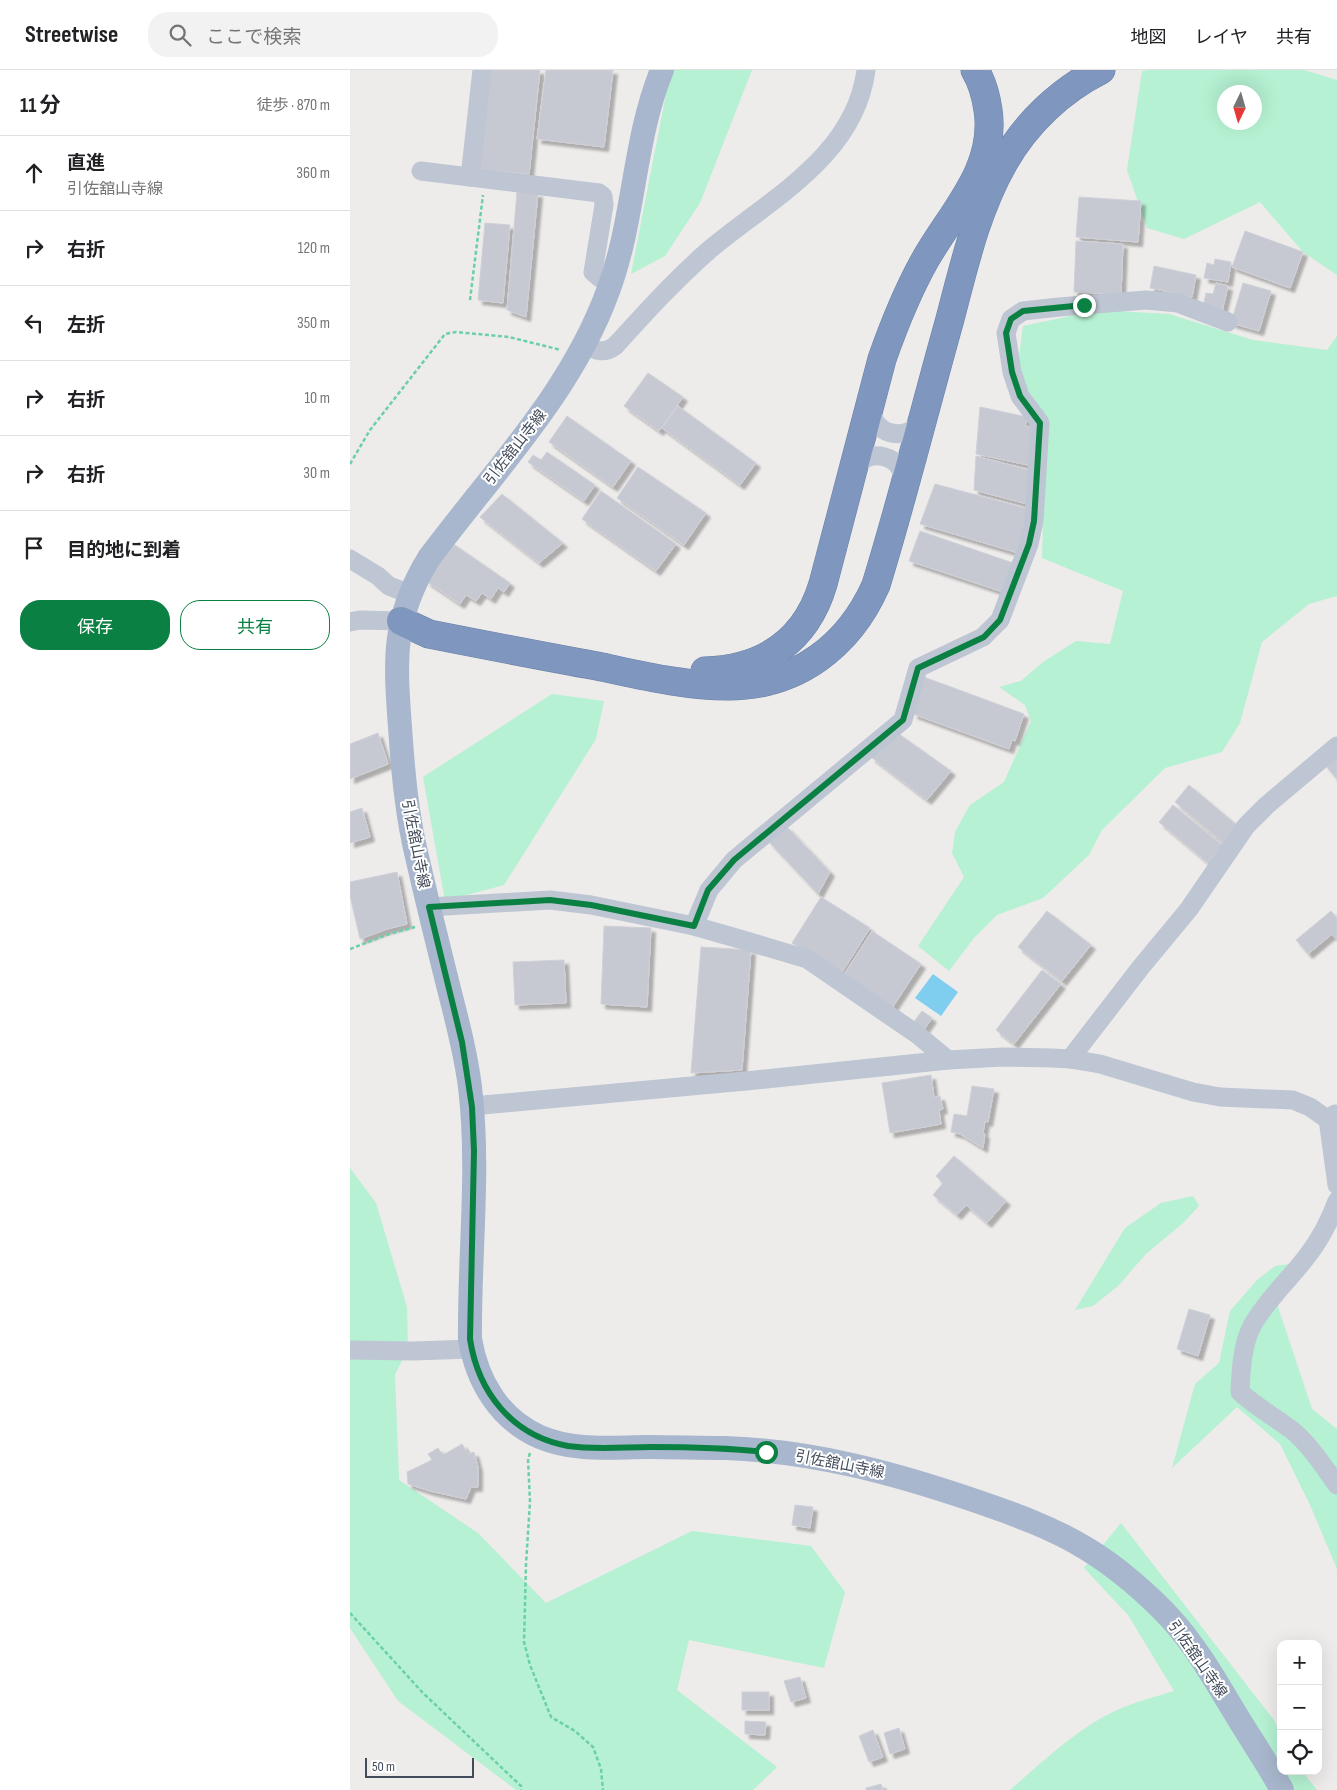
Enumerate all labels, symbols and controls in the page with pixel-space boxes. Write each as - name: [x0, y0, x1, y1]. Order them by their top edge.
- search box: [148, 12, 498, 57]
- text: Streetwise: [25, 20, 118, 49]
- icon: search: [166, 21, 194, 49]
- text: ここで検索: [206, 26, 301, 49]
- text: 地図: [1131, 27, 1167, 48]
- text: レイヤ: [1195, 27, 1248, 48]
- text: 共有: [1276, 27, 1312, 48]
- north arrow: [1217, 85, 1262, 130]
- text: 11 分: [20, 93, 61, 118]
- text: 徒歩 · 870 m: [256, 96, 330, 115]
- text: 直進: [67, 152, 105, 175]
- icon: ahead: [20, 159, 48, 187]
- text: 360 m: [296, 164, 330, 183]
- text: 引佐舘山寺線: [67, 180, 163, 199]
- icon: right: [20, 234, 48, 262]
- text: 右折: [67, 239, 105, 262]
- text: 120 m: [298, 239, 330, 258]
- route end: [1073, 294, 1096, 317]
- icon: left: [20, 309, 48, 337]
- text: 左折: [67, 314, 105, 337]
- text: 350 m: [297, 314, 330, 333]
- icon: right: [20, 384, 48, 412]
- text: 右折: [67, 389, 105, 412]
- text: 10 m: [304, 389, 330, 408]
- street label: 引佐舘山寺線: [480, 406, 551, 489]
- icon: right: [20, 459, 48, 487]
- text: 右折: [67, 464, 105, 487]
- text: 30 m: [303, 464, 330, 483]
- icon: arrive: [20, 534, 48, 562]
- text: 目的地に到着: [67, 539, 181, 562]
- button: 保存: [20, 600, 170, 650]
- button: 共有: [180, 600, 330, 650]
- street label: 引佐舘山寺線: [398, 798, 433, 890]
- route start: [755, 1441, 778, 1464]
- street label: 引佐舘山寺線: [794, 1447, 886, 1482]
- street label: 引佐舘山寺線: [1164, 1617, 1231, 1702]
- map controls: [1277, 1640, 1322, 1775]
- button: +: [1277, 1640, 1322, 1685]
- button: −: [1277, 1685, 1322, 1730]
- button: locate: [1277, 1730, 1322, 1775]
- scale bar: [365, 1755, 474, 1778]
- text: 50 m: [372, 1758, 395, 1775]

